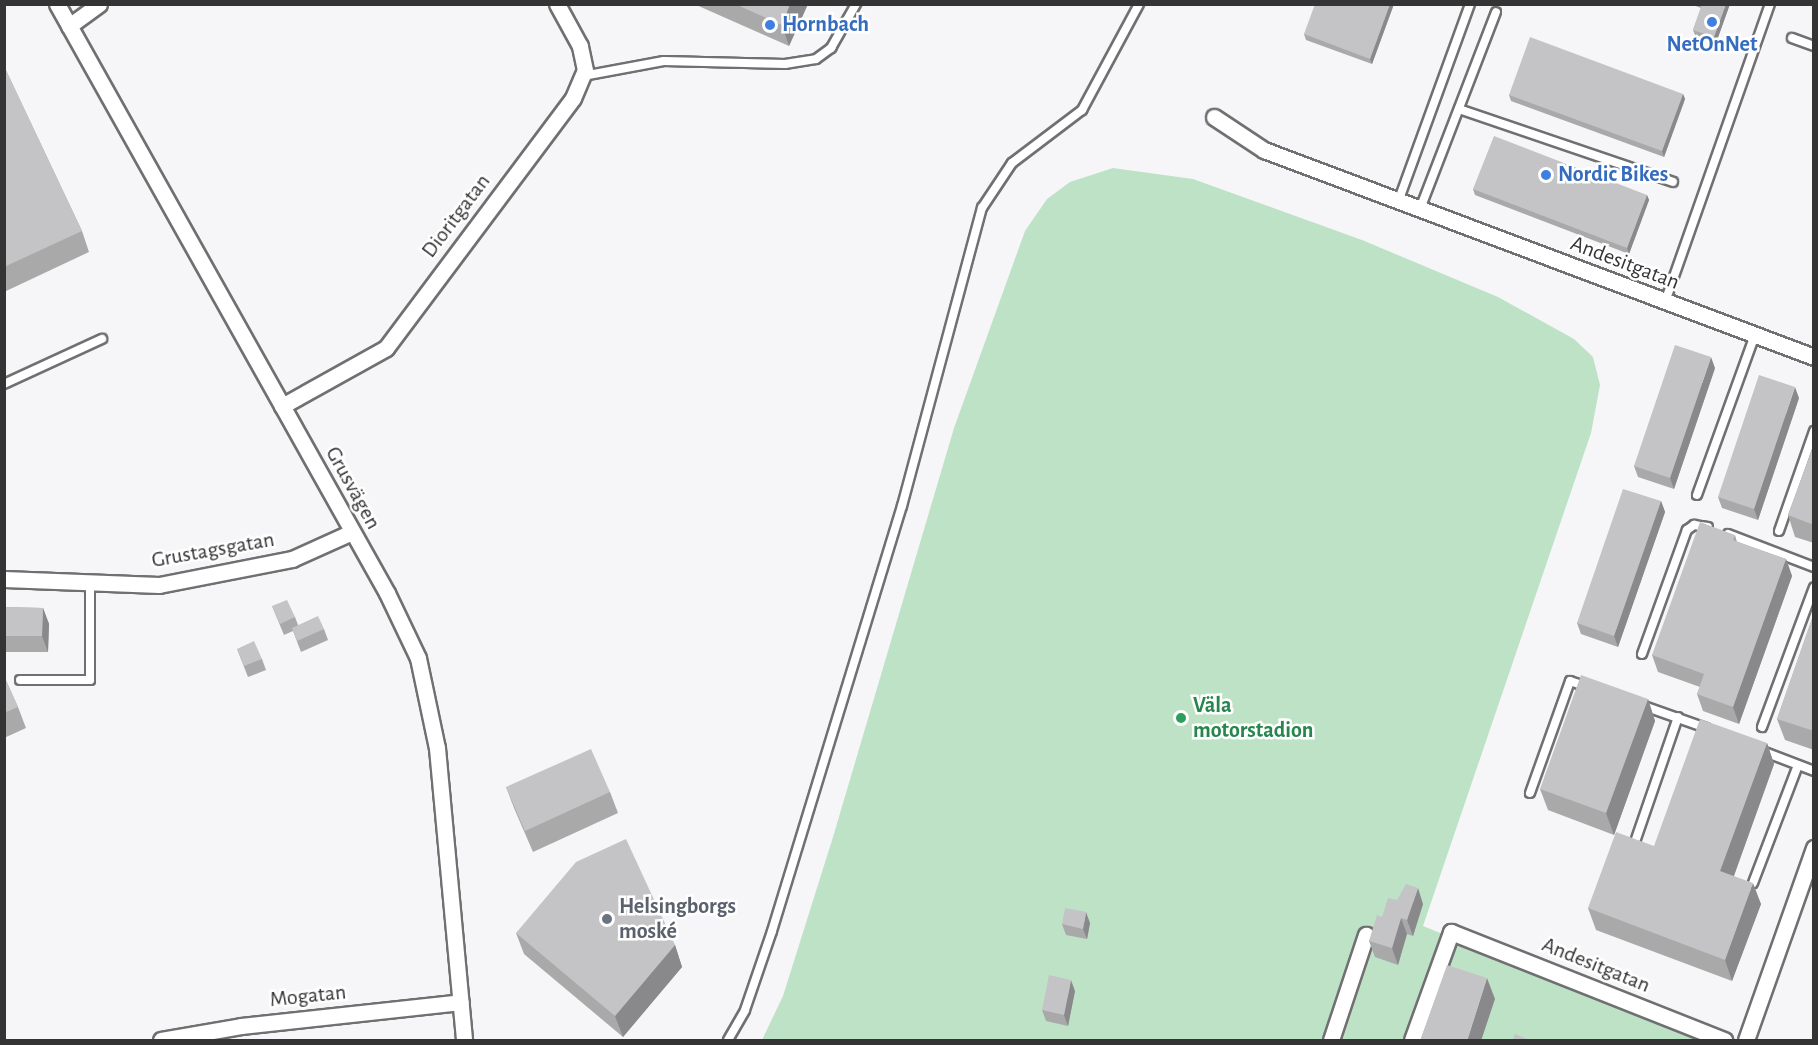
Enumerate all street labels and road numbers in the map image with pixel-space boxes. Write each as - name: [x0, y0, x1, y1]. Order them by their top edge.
- street label: Dioritgatan: [416, 169, 496, 263]
- street label: Andesitgatan: [1567, 230, 1683, 296]
- street label: Grusvägen: [320, 442, 386, 534]
- street label: Grustagsgatan: [150, 526, 276, 574]
- street label: Andesitgatan: [1538, 931, 1654, 999]
- street label: Mogatan: [269, 979, 347, 1013]

